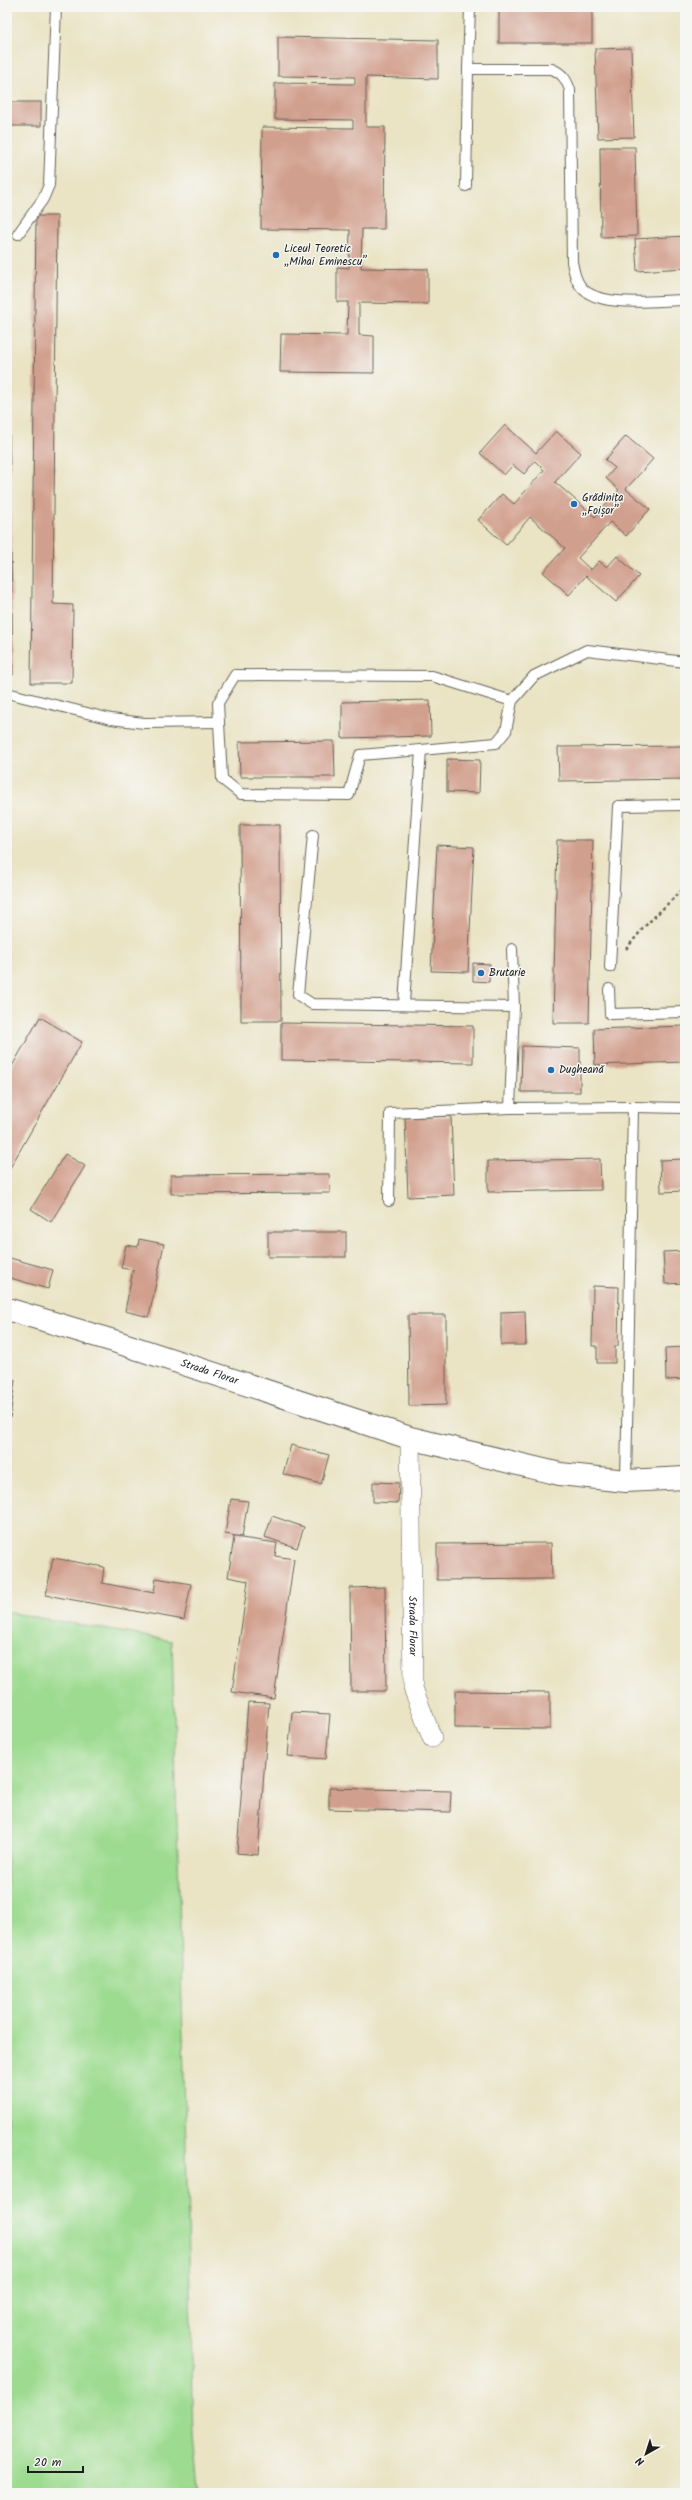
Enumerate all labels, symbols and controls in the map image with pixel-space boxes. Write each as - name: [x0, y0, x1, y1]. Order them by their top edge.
- place label: Liceul Teoretic „Mihai Eminescu”: [284, 240, 368, 271]
- marker: Liceul Teoretic „Mihai Eminescu”: [271, 250, 281, 260]
- place label: Grădinița „Foișor”: [582, 489, 623, 520]
- marker: Grădinița „Foișor”: [569, 499, 579, 509]
- place label: Brutarie: [489, 964, 526, 982]
- marker: Brutarie: [476, 968, 486, 978]
- place label: Dugheană: [559, 1061, 605, 1079]
- marker: Dugheană: [546, 1065, 556, 1075]
- street label: Strada Florar: [178, 1354, 242, 1391]
- street label: Strada Florar: [403, 1596, 422, 1657]
- north arrow: [626, 2434, 666, 2474]
- scale bar: [28, 2448, 83, 2474]
- text: N: [632, 2452, 649, 2470]
- text: 20 m: [34, 2453, 62, 2472]

